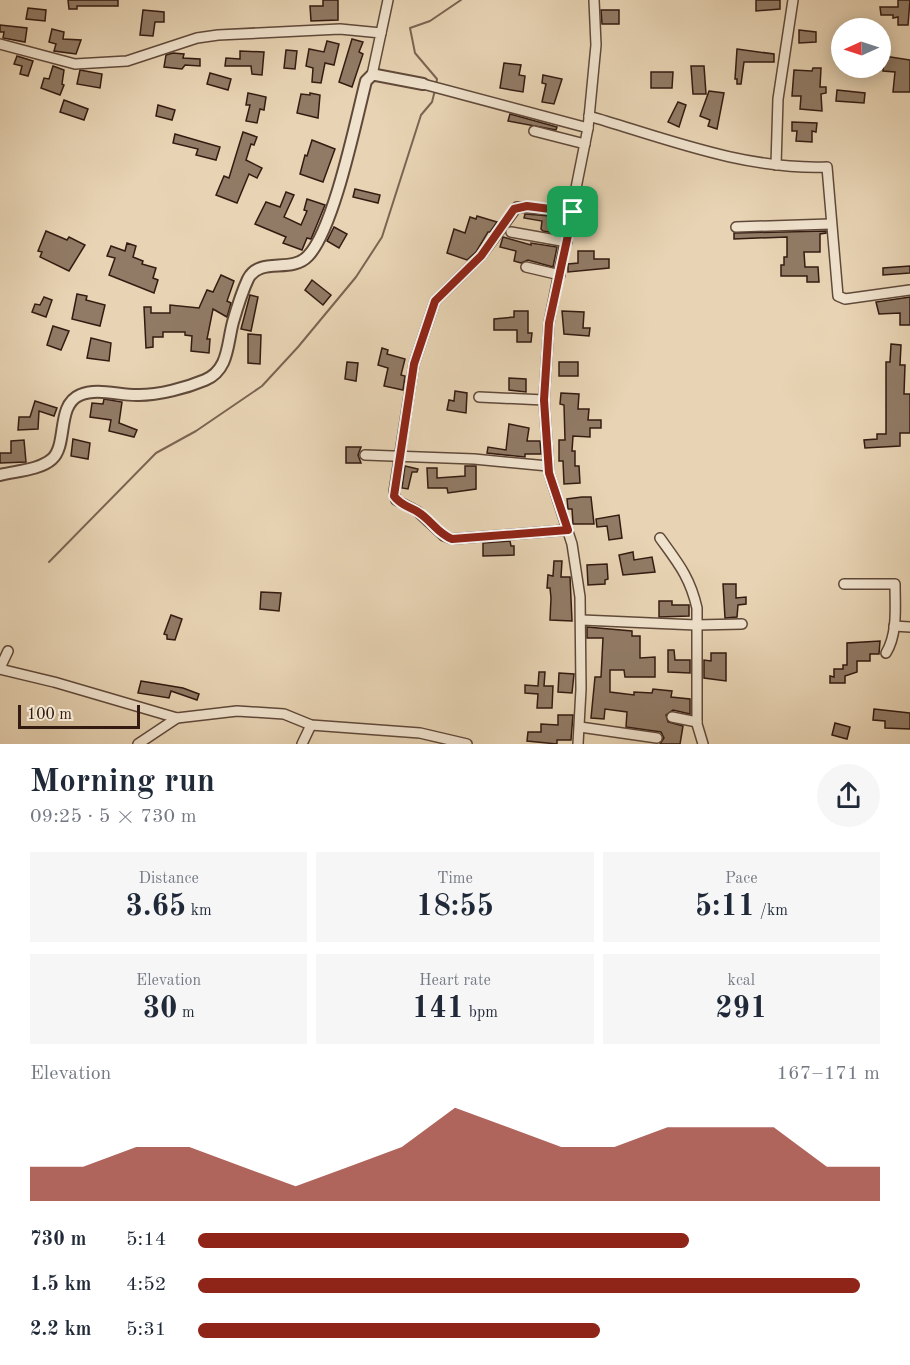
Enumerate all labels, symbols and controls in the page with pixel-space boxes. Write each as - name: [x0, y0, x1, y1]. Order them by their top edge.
- north arrow: [831, 18, 891, 78]
- map controls: [831, 18, 891, 78]
- pin: [547, 186, 598, 237]
- icon: arrive: [556, 195, 589, 228]
- scale bar: [18, 702, 140, 730]
- text: 100 m: [27, 707, 72, 723]
- button: share: [817, 764, 880, 827]
- text: Morning run: [30, 766, 215, 799]
- text: 09:25 · 5 × 730 m: [30, 807, 197, 827]
- text: Distance: [139, 871, 199, 887]
- text: Time: [437, 871, 473, 887]
- text: Pace: [725, 871, 758, 887]
- text: 3.65: [126, 892, 186, 922]
- text: 18:55: [416, 892, 494, 922]
- text: 5:11: [695, 892, 755, 922]
- text: km: [186, 903, 212, 919]
- text: /km: [755, 903, 788, 919]
- text: Elevation: [136, 973, 201, 989]
- text: Heart rate: [419, 973, 491, 989]
- text: kcal: [728, 973, 755, 989]
- text: 30: [143, 994, 177, 1024]
- text: 141: [412, 994, 464, 1024]
- text: 291: [715, 994, 767, 1024]
- text: m: [177, 1005, 195, 1021]
- text: bpm: [464, 1005, 498, 1021]
- text: Elevation: [30, 1064, 111, 1084]
- text: 167–171 m: [777, 1064, 880, 1084]
- text: 730 m: [30, 1230, 86, 1250]
- text: 5:14: [126, 1230, 166, 1250]
- text: 1.5 km: [30, 1275, 92, 1295]
- text: 4:52: [126, 1275, 166, 1295]
- text: 2.2 km: [30, 1320, 92, 1340]
- text: 5:31: [126, 1320, 166, 1340]

